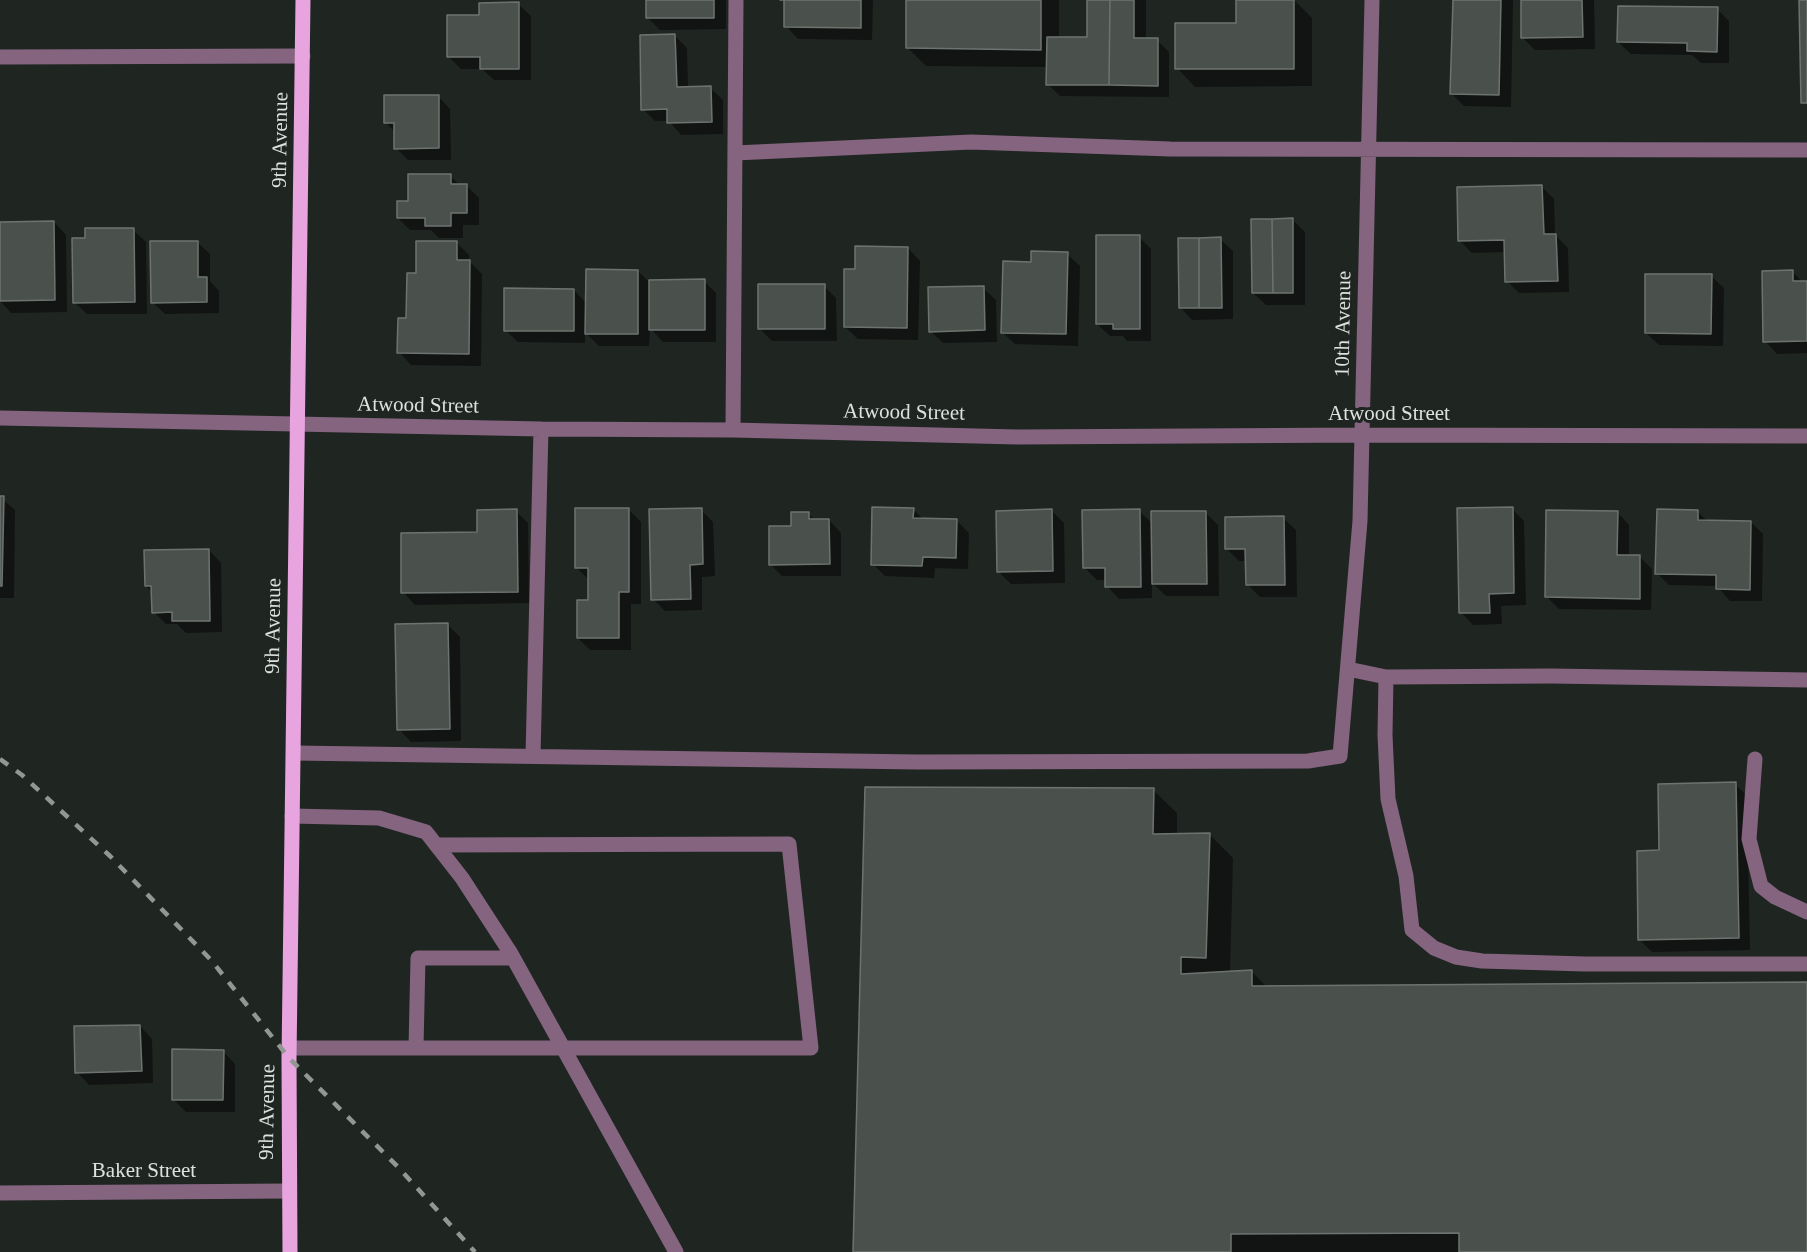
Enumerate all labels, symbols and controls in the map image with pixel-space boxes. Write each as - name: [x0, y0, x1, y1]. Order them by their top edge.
- street label: 9th Avenue: [268, 92, 294, 188]
- street label: 10th Avenue: [1330, 271, 1358, 377]
- street label: Atwood Street: [357, 392, 479, 420]
- street label: Atwood Street: [843, 399, 965, 427]
- street label: Atwood Street: [1328, 401, 1450, 427]
- street label: 9th Avenue: [261, 578, 287, 674]
- street label: 9th Avenue: [255, 1064, 281, 1160]
- street label: Baker Street: [92, 1158, 196, 1184]

